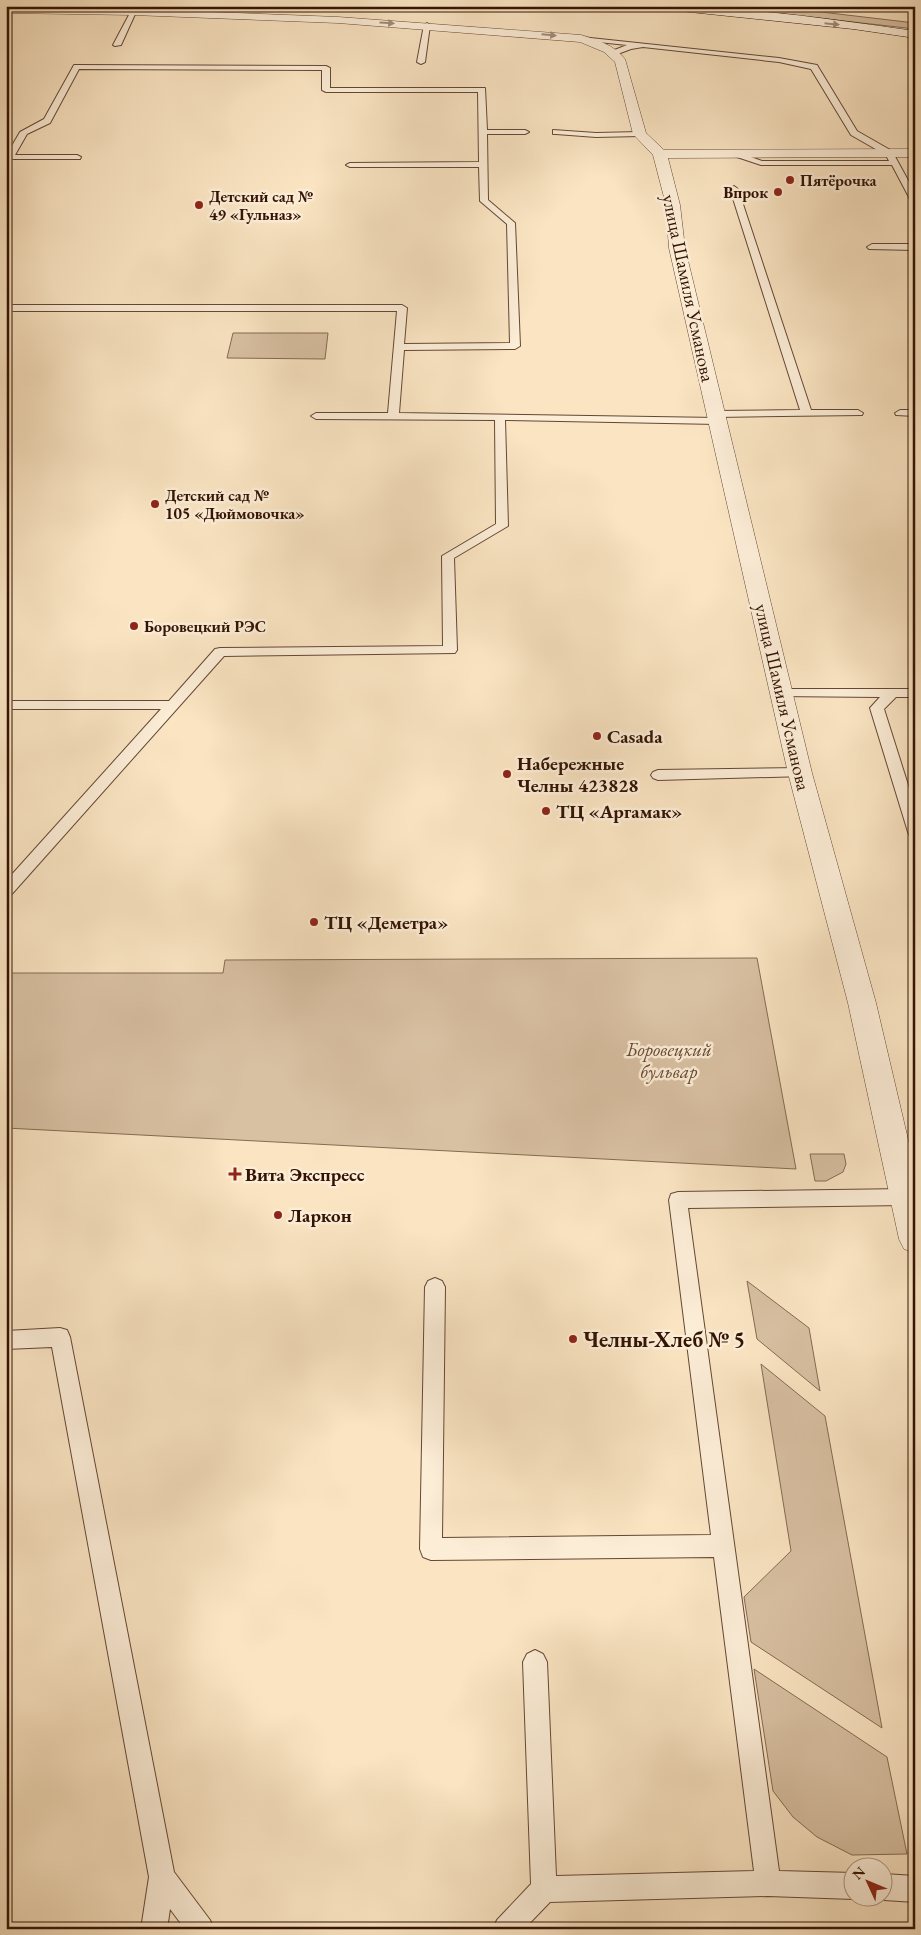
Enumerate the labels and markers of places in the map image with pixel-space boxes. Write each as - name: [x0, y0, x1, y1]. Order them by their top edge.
- place label: Пятёрочка: [800, 170, 878, 191]
- marker: Пятёрочка: [784, 174, 796, 186]
- place label: Впрок: [723, 182, 768, 203]
- place label: Детский сад № 49 «Гульназ»: [209, 186, 313, 225]
- marker: Впрок: [772, 186, 784, 198]
- marker: Детский сад № 49 «Гульназ»: [193, 199, 205, 211]
- place label: Детский сад № 105 «Дюймовочка»: [165, 485, 305, 524]
- marker: Детский сад № 105 «Дюймовочка»: [149, 498, 161, 510]
- place label: Боровецкий РЭС: [144, 616, 266, 637]
- marker: Боровецкий РЭС: [128, 620, 140, 632]
- place label: Casada: [607, 724, 663, 749]
- marker: Casada: [591, 730, 603, 742]
- place label: Набережные Челны 423828: [517, 751, 638, 798]
- marker: Набережные Челны 423828: [501, 768, 513, 780]
- place label: ТЦ «Аргамак»: [556, 799, 682, 824]
- marker: ТЦ «Аргамак»: [540, 805, 552, 817]
- place label: ТЦ «Деметра»: [324, 910, 448, 935]
- marker: ТЦ «Деметра»: [308, 916, 320, 928]
- place label: Вита Экспресс: [245, 1162, 365, 1187]
- marker: Вита Экспресс: [229, 1168, 241, 1180]
- place label: Ларкон: [288, 1203, 352, 1228]
- marker: Ларкон: [272, 1209, 284, 1221]
- place label: Челны-Хлеб № 5: [583, 1325, 745, 1354]
- marker: Челны-Хлеб № 5: [567, 1333, 579, 1345]

